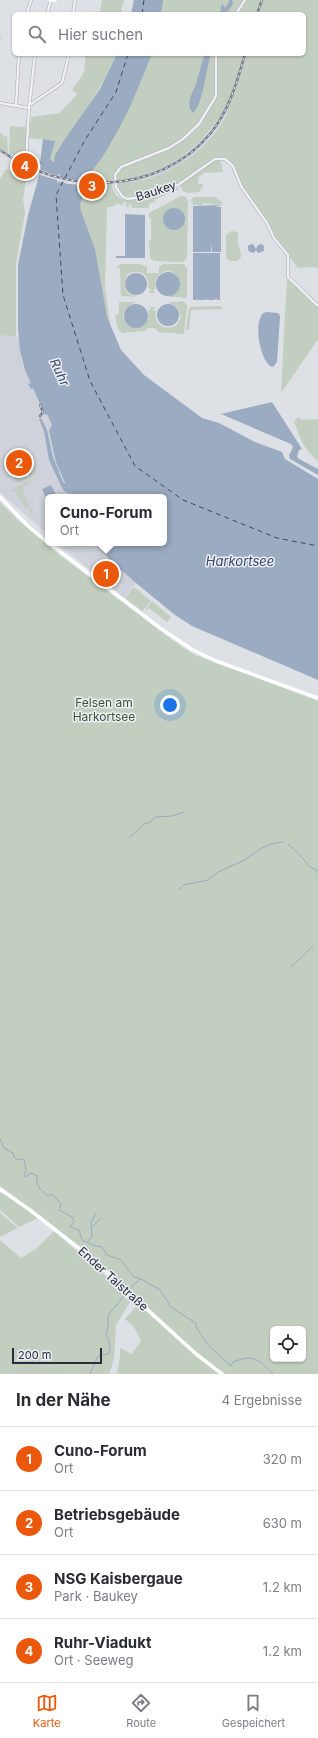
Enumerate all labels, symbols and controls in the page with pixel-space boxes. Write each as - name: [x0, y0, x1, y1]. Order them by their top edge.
- search box: [12, 12, 306, 56]
- icon: search: [26, 23, 48, 45]
- text: Hier suchen: [58, 25, 143, 44]
- pin: 4: [12, 151, 38, 181]
- pin: 3: [79, 171, 105, 201]
- street label: Baukey: [134, 177, 178, 204]
- water label: Ruhr: [47, 356, 74, 389]
- pin: 2: [6, 448, 32, 478]
- popup: [45, 494, 167, 546]
- text: Cuno-Forum: [60, 503, 152, 522]
- text: Ort: [60, 522, 79, 538]
- water label: Harkortsee: [206, 553, 274, 569]
- pin: 1: [93, 559, 119, 589]
- park label: Felsen am Harkortsee: [73, 695, 135, 724]
- your location: [160, 695, 180, 715]
- street label: Ender Talstraße: [75, 1243, 151, 1314]
- map controls: [270, 1326, 306, 1362]
- button: locate: [270, 1326, 306, 1362]
- scale bar: [12, 1346, 102, 1365]
- text: 200 m: [18, 1348, 51, 1362]
- text: In der Nähe: [16, 1390, 111, 1410]
- text: 4 Ergebnisse: [222, 1392, 302, 1408]
- text: Cuno-Forum: [54, 1441, 147, 1460]
- text: 1: [26, 1451, 32, 1467]
- text: 320 m: [263, 1451, 302, 1467]
- text: Ort: [54, 1460, 73, 1476]
- text: Betriebsgebäude: [54, 1505, 180, 1524]
- text: 2: [25, 1515, 33, 1531]
- text: 630 m: [263, 1515, 302, 1531]
- text: Ort: [54, 1524, 73, 1540]
- text: NSG Kaisbergaue: [54, 1569, 183, 1588]
- text: 3: [25, 1579, 33, 1595]
- text: 1.2 km: [263, 1579, 302, 1595]
- text: Park · Baukey: [54, 1588, 138, 1604]
- text: Ruhr-Viadukt: [54, 1633, 151, 1652]
- text: 4: [25, 1643, 33, 1659]
- text: 1.2 km: [263, 1643, 302, 1659]
- text: Ort · Seeweg: [54, 1652, 134, 1668]
- tab: Karte: [33, 1692, 61, 1730]
- tab: Route: [126, 1692, 156, 1730]
- tab: Gespeichert: [222, 1692, 285, 1730]

